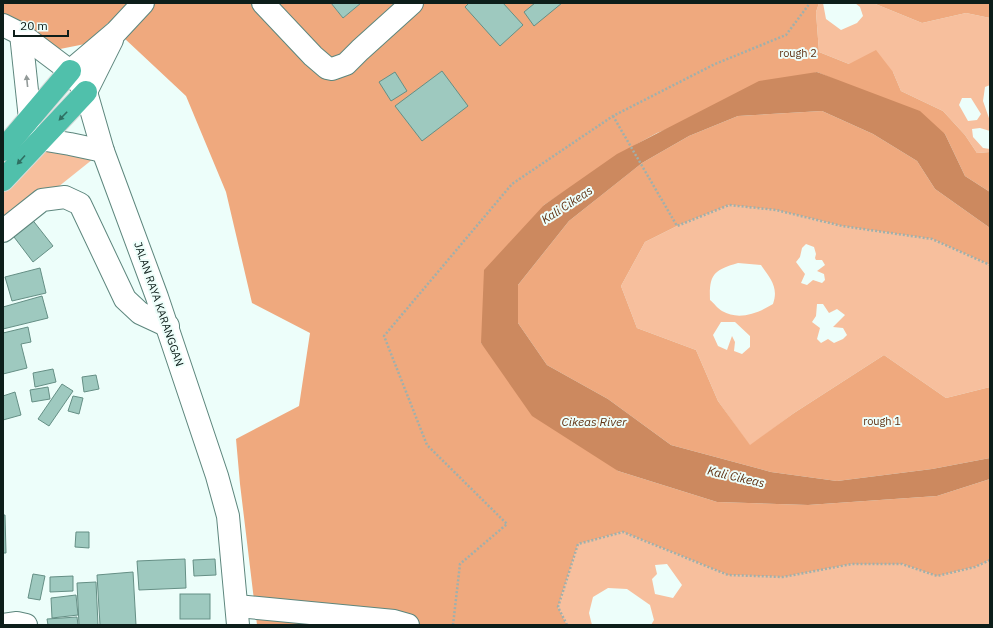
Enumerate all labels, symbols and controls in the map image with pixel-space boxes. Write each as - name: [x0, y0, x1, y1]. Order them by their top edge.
- scale bar: [14, 12, 68, 38]
- text: 20 m: [20, 18, 48, 33]
- park label: rough 2: [779, 46, 817, 60]
- one-way arrow: [24, 74, 30, 87]
- one-way arrow: [58, 111, 68, 121]
- one-way arrow: [17, 155, 26, 165]
- water label: Kali Cikeas: [538, 182, 596, 227]
- street label: JALAN RAYA KARANGGAN: [131, 240, 187, 368]
- water label: Cikeas River: [562, 414, 627, 429]
- park label: rough 1: [863, 414, 901, 428]
- water label: Kali Cikeas: [706, 463, 766, 490]

